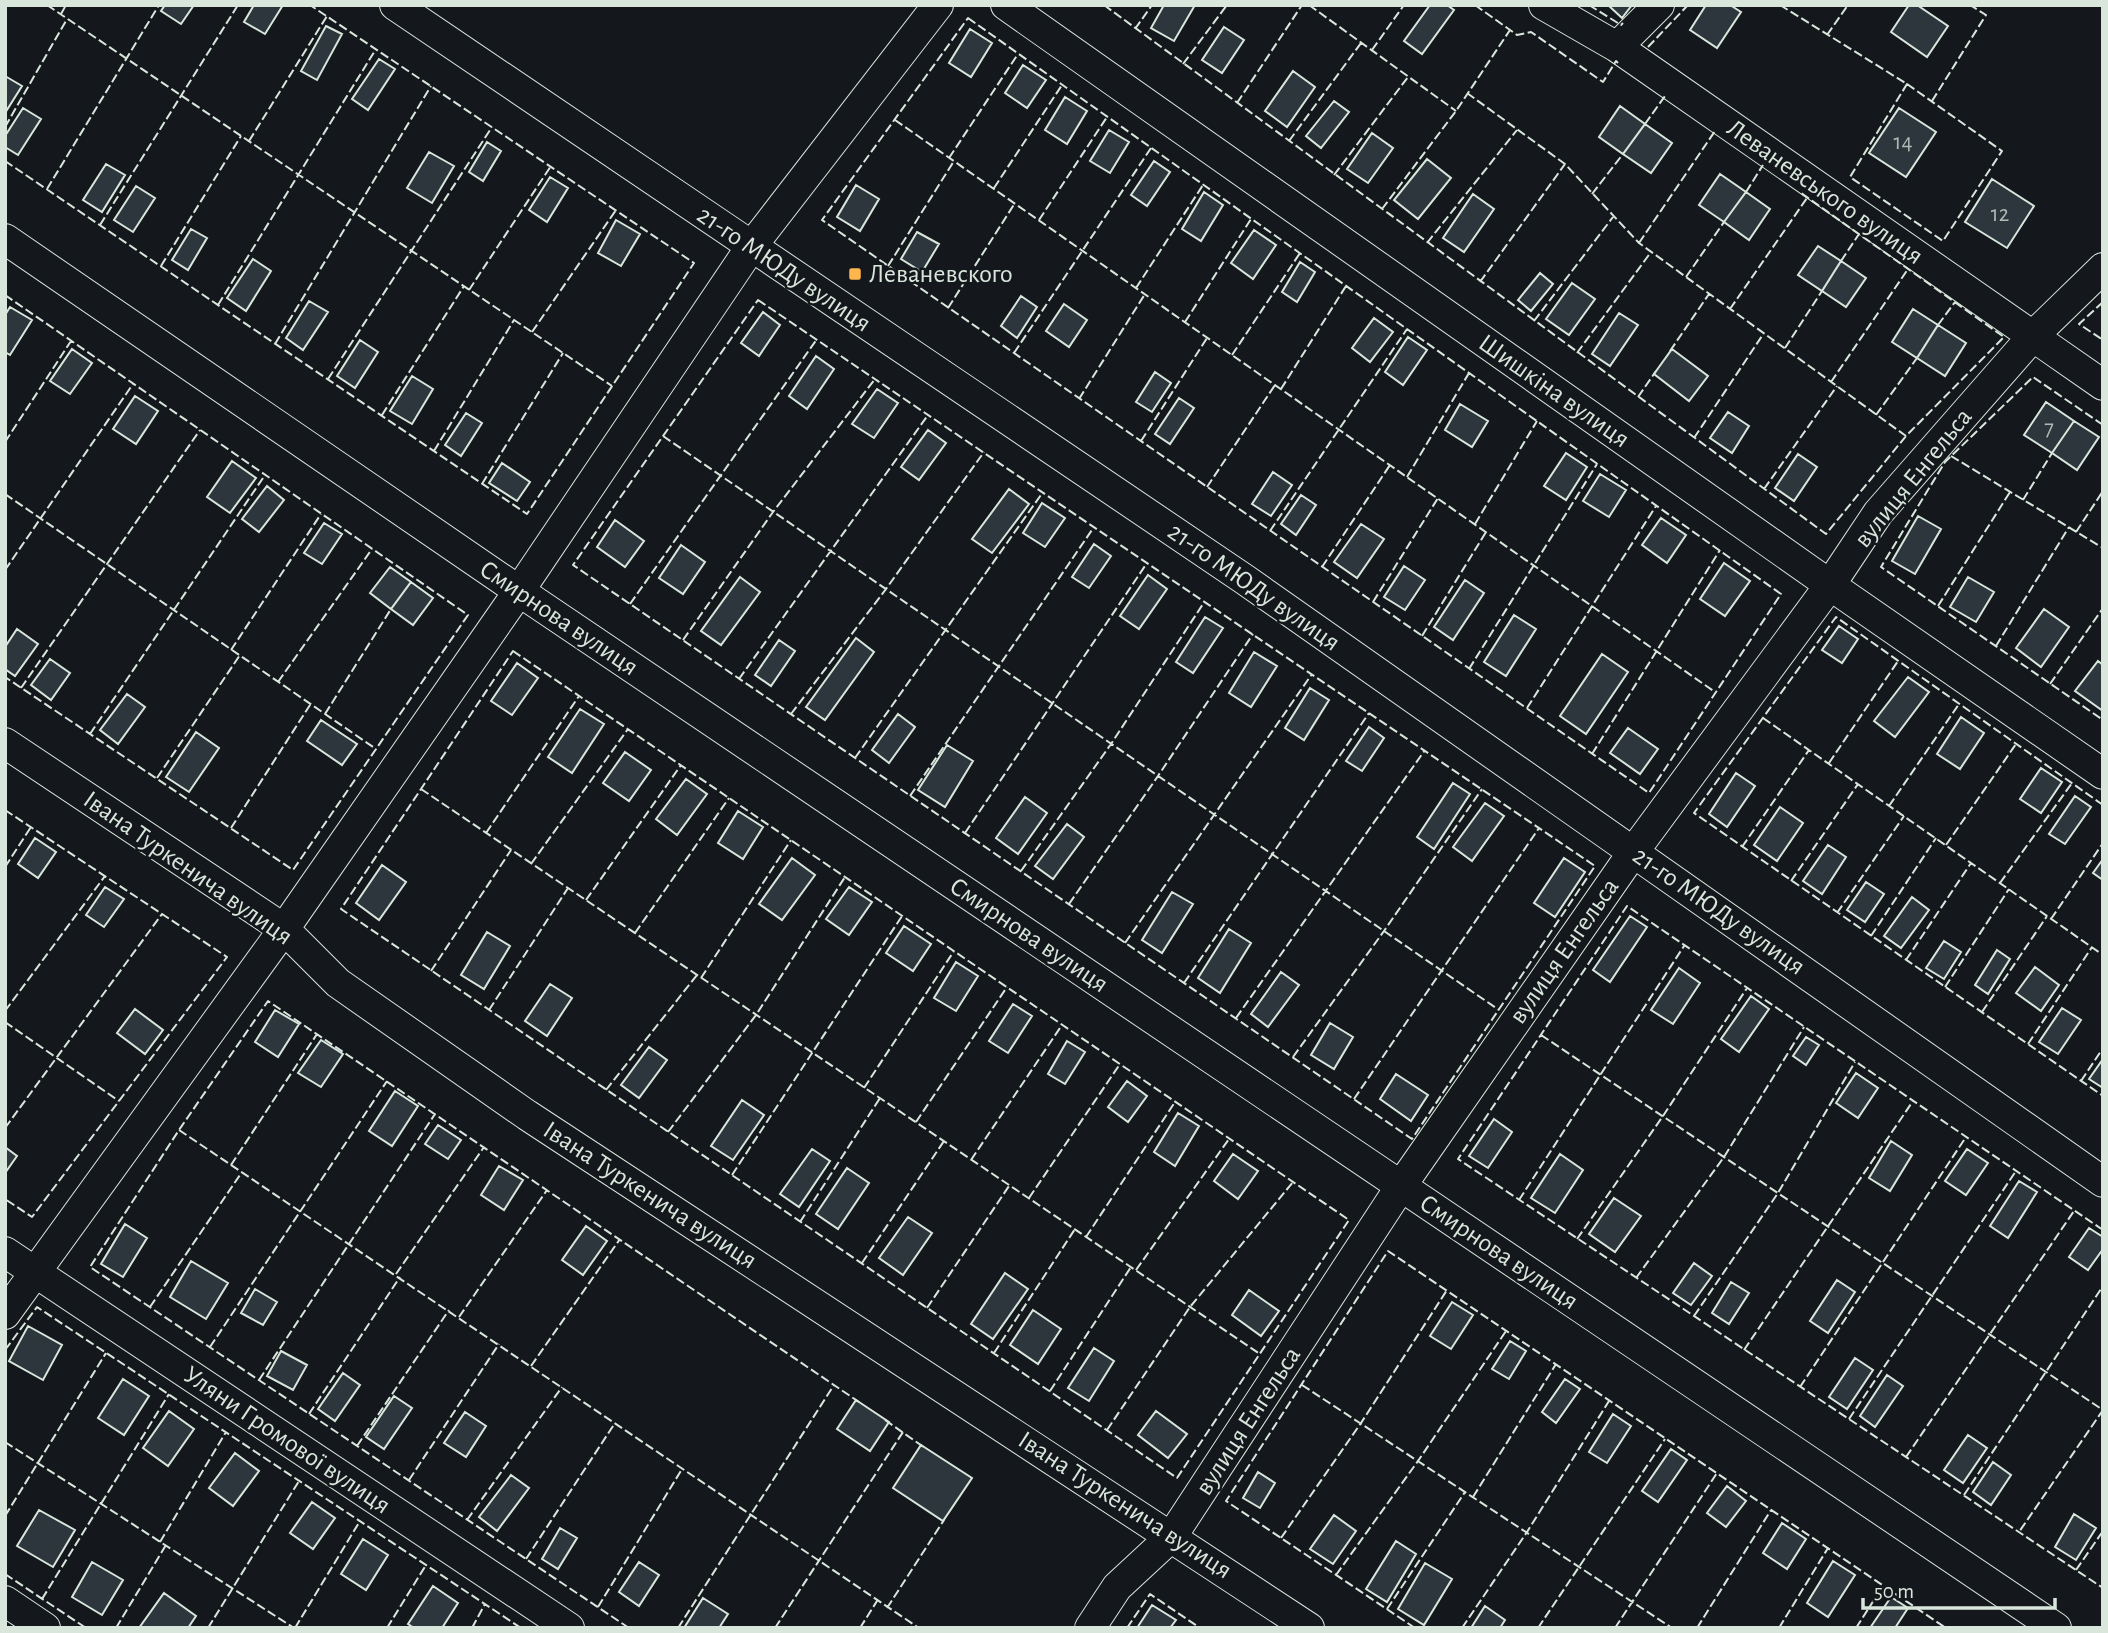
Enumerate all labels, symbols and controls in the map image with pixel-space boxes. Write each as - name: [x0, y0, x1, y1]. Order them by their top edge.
- street label: Леваневського вулиця: [1722, 115, 1928, 269]
- house number: 14: [1894, 131, 1912, 154]
- street label: 21-го МЮДу вулиця: [692, 201, 876, 337]
- house number: 12: [1991, 203, 2009, 226]
- place label: Леваневского: [869, 261, 1013, 287]
- marker: Леваневского: [847, 266, 863, 282]
- street label: Шишкіна вулиця: [1474, 329, 1634, 453]
- street label: вулиця Енгельса: [1849, 403, 1977, 553]
- house number: 7: [2044, 417, 2054, 440]
- street label: 21-го МЮДу вулиця: [1163, 518, 1345, 656]
- street label: Смирнова вулиця: [475, 556, 643, 680]
- street label: Івана Туркенича вулиця: [79, 786, 297, 950]
- street label: 21-го МЮДу вулиця: [1628, 842, 1810, 980]
- street label: Смирнова вулиця: [945, 873, 1113, 997]
- street label: вулиця Енгельса: [1504, 874, 1624, 1028]
- street label: Івана Туркенича вулиця: [539, 1116, 761, 1274]
- street label: Смирнова вулиця: [1415, 1190, 1583, 1314]
- street label: вулиця Енгельса: [1191, 1342, 1305, 1500]
- street label: Уляни Громової вулиця: [179, 1361, 395, 1519]
- street label: Івана Туркенича вулиця: [1014, 1426, 1236, 1584]
- scale bar: [1863, 1566, 2056, 1610]
- text: 50 m: [1874, 1581, 1914, 1602]

